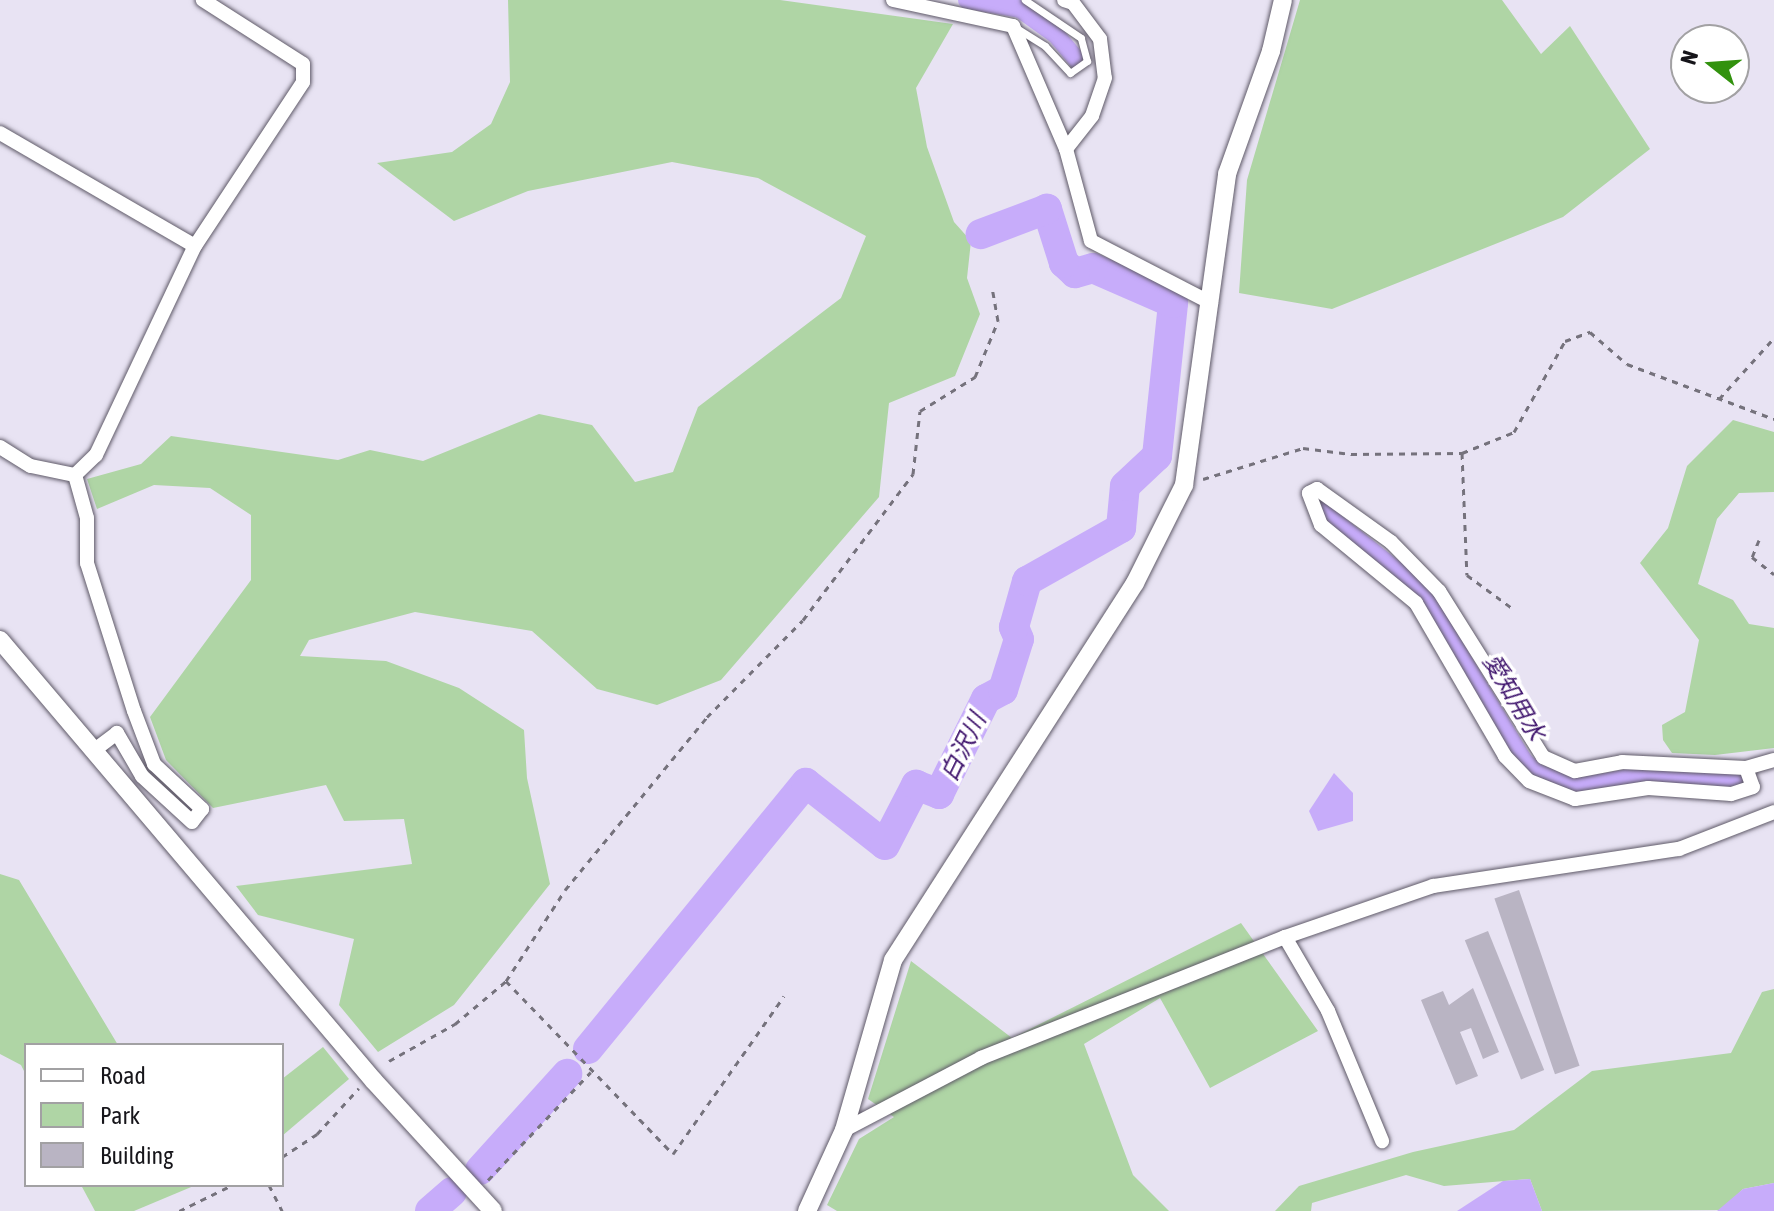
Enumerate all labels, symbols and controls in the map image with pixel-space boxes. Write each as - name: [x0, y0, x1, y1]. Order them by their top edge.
- north arrow: [1670, 24, 1750, 104]
- text: N: [1675, 48, 1703, 68]
- water label: 愛知用水: [1477, 648, 1551, 746]
- water label: 白沢川: [934, 708, 992, 786]
- legend: [24, 1043, 284, 1187]
- text: Road: [100, 1062, 146, 1089]
- text: Park: [100, 1102, 140, 1129]
- text: Building: [100, 1142, 173, 1169]

